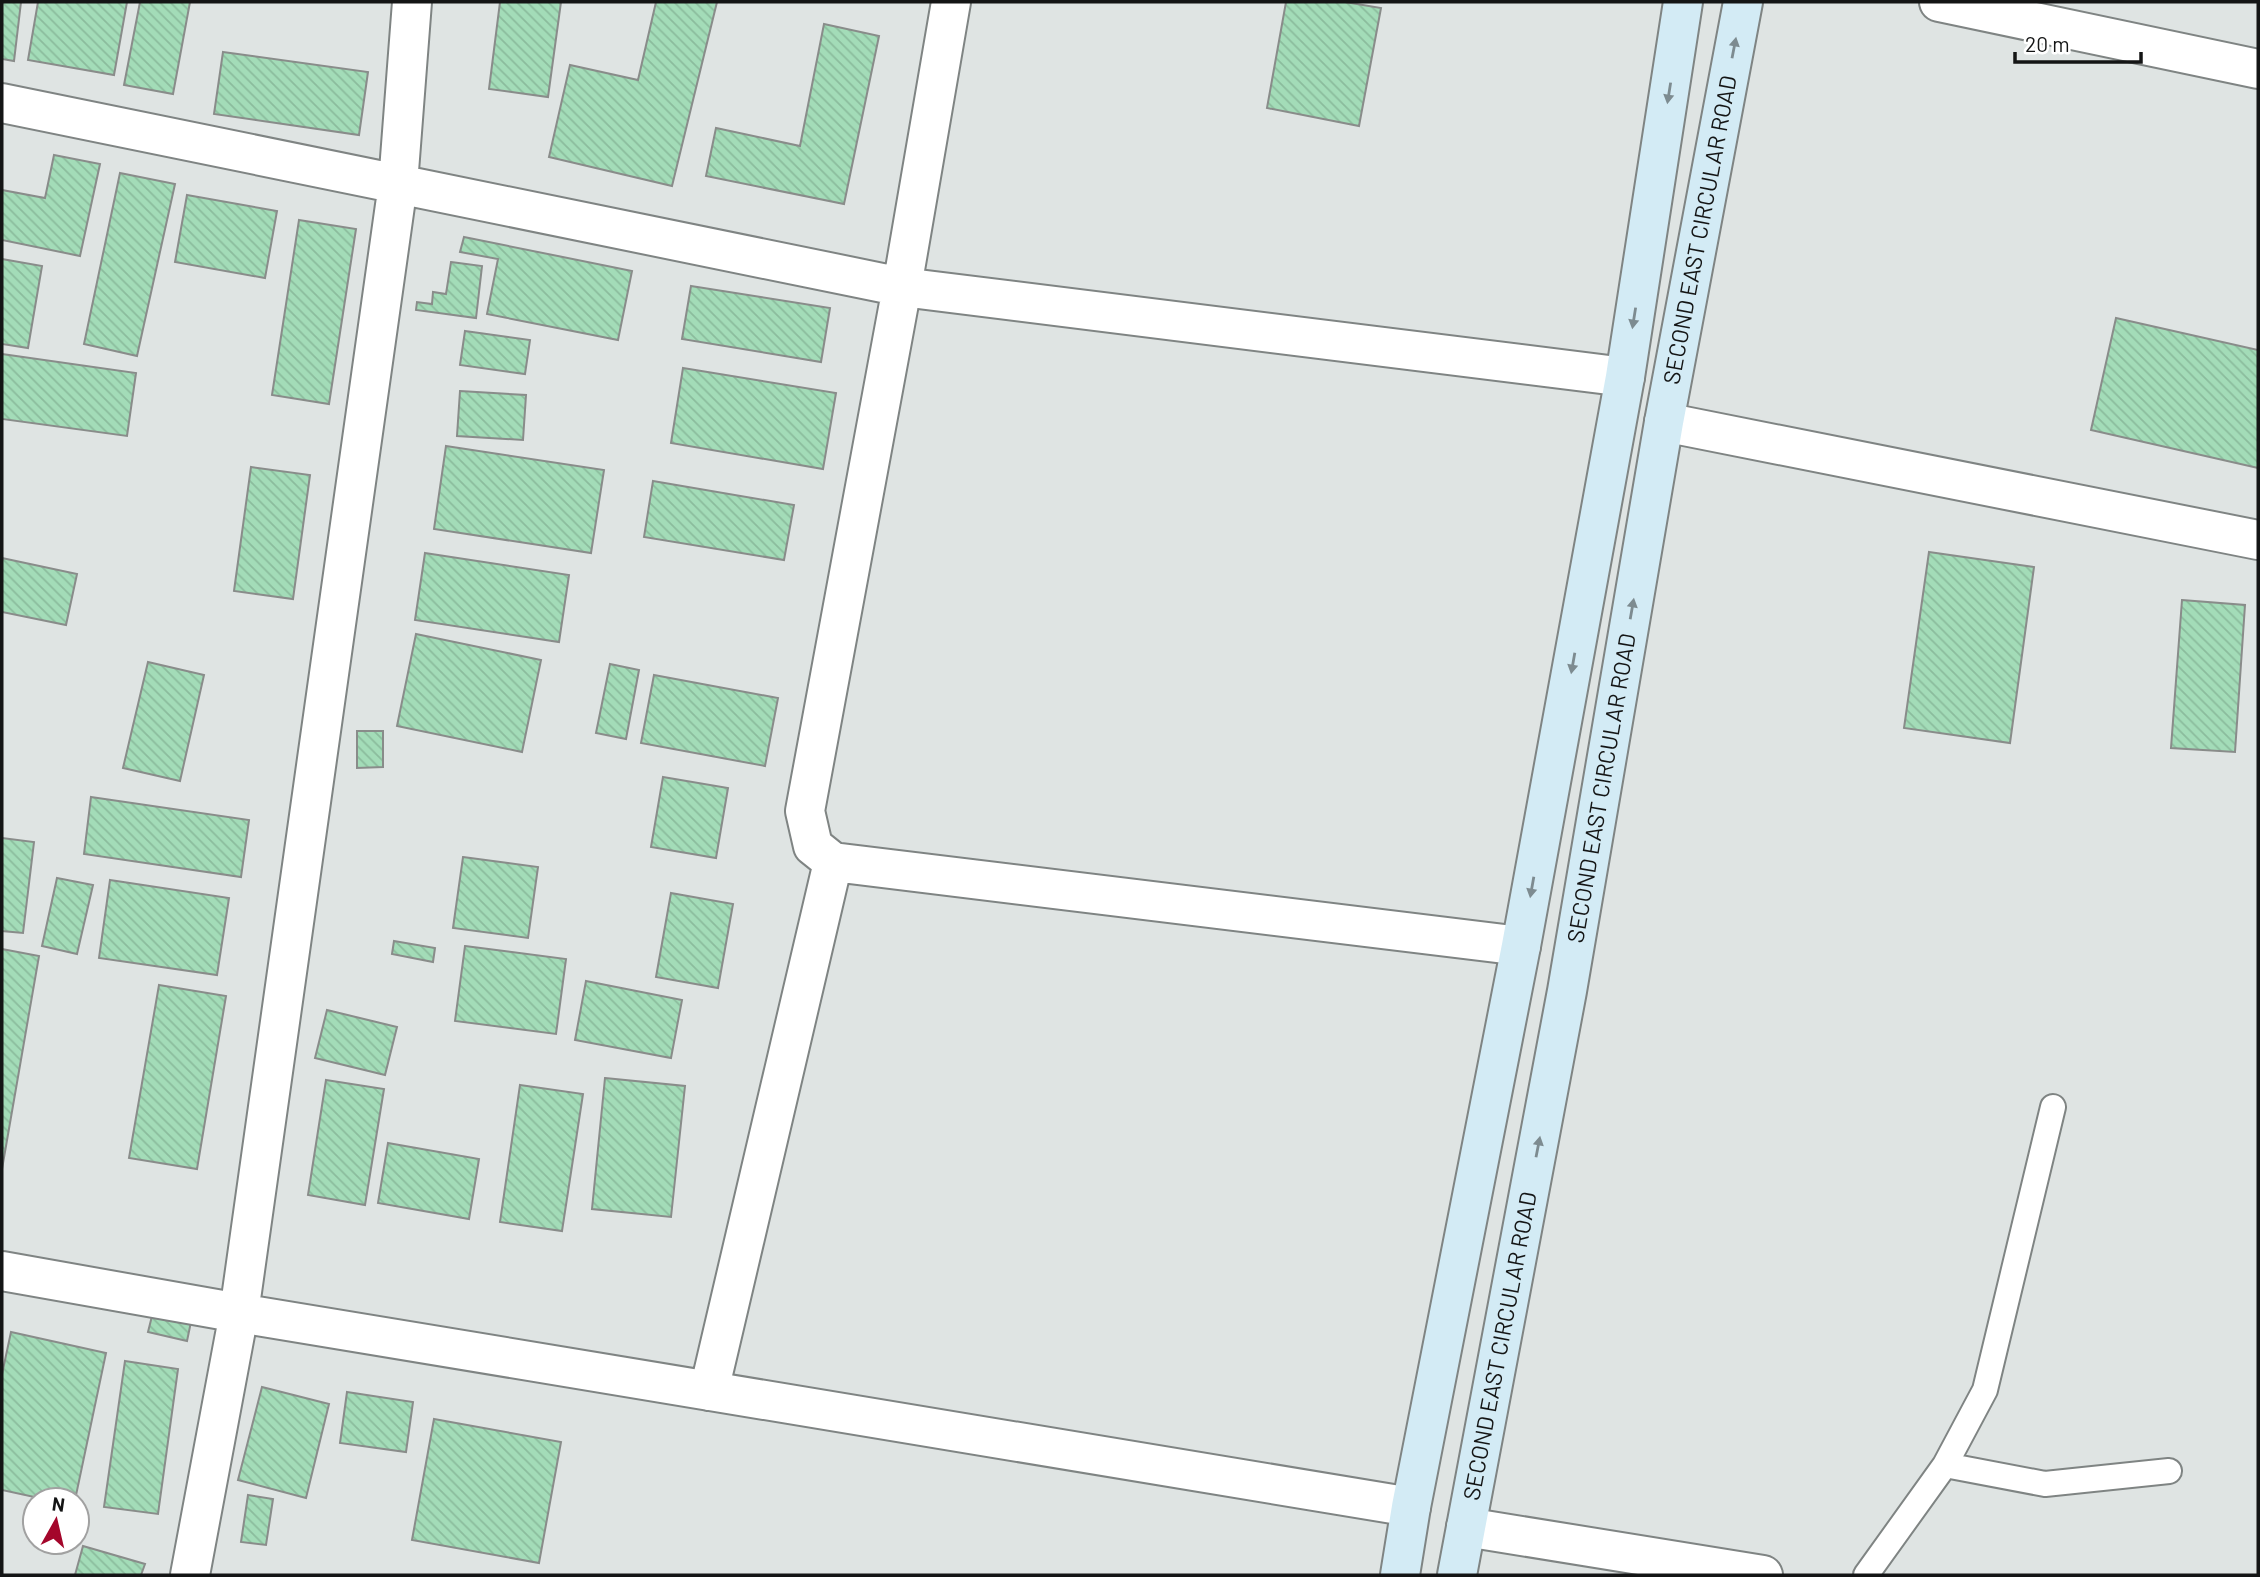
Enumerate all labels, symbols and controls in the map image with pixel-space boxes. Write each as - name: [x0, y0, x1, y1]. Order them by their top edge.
- scale bar: [2015, 21, 2141, 65]
- text: 20 m: [2025, 31, 2070, 56]
- one-way arrow: [1729, 37, 1740, 59]
- street label: SECOND EAST CIRCULAR ROAD: [1656, 73, 1742, 386]
- one-way arrow: [1663, 83, 1674, 105]
- one-way arrow: [1628, 307, 1639, 329]
- one-way arrow: [1627, 598, 1638, 620]
- street label: SECOND EAST CIRCULAR ROAD: [1560, 631, 1641, 945]
- one-way arrow: [1567, 652, 1578, 674]
- one-way arrow: [1526, 876, 1537, 898]
- one-way arrow: [1532, 1136, 1543, 1158]
- street label: SECOND EAST CIRCULAR ROAD: [1456, 1189, 1542, 1503]
- north arrow: [21, 1486, 91, 1556]
- text: N: [51, 1491, 66, 1516]

